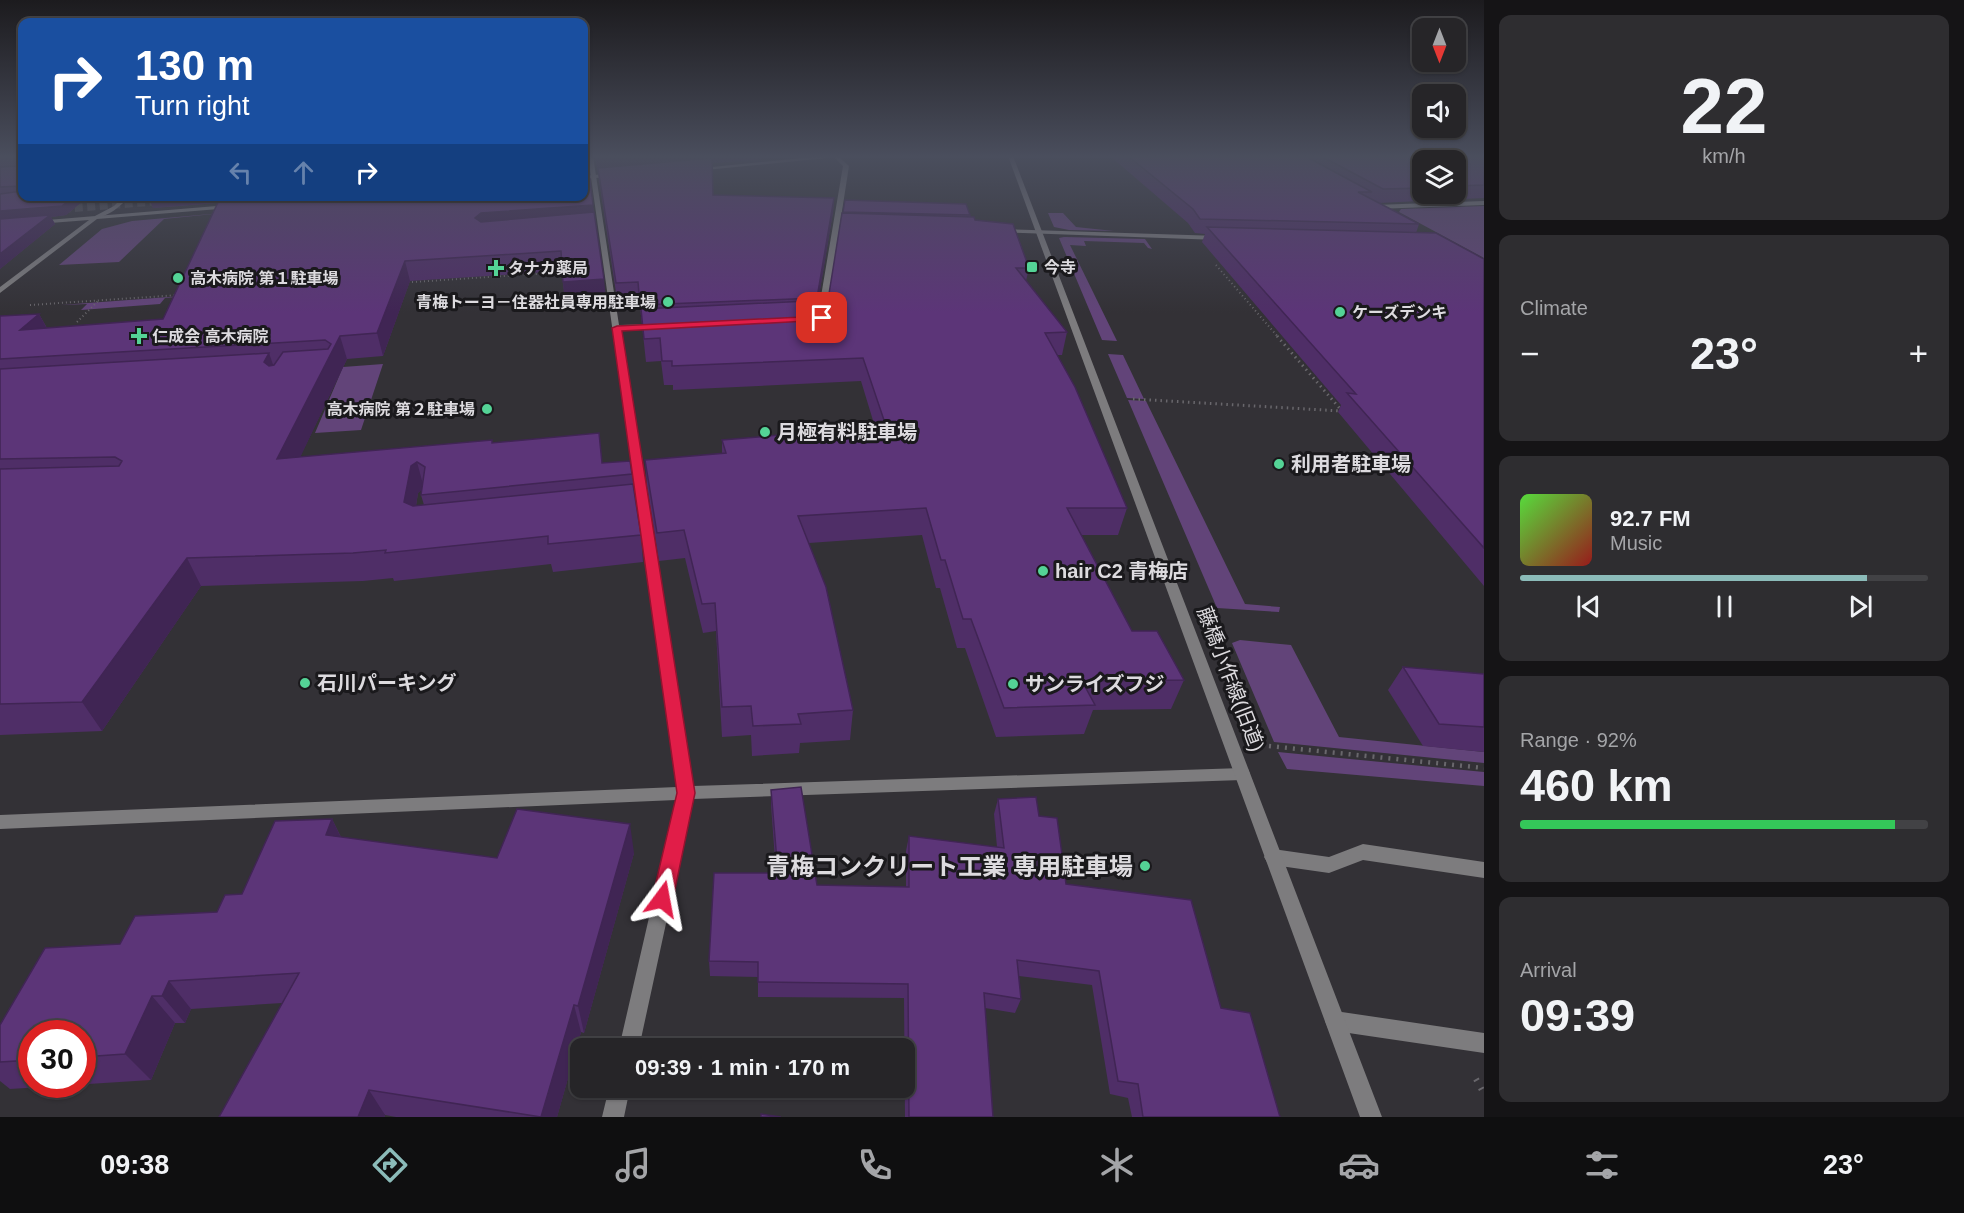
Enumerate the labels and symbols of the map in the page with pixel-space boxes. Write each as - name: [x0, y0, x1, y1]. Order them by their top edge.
- north arrow: [1412, 18, 1466, 72]
- place label: 今寺: [1044, 259, 1076, 276]
- place label: タナカ薬局: [508, 260, 588, 277]
- marker: 今寺: [1025, 260, 1039, 274]
- marker: タナカ薬局: [489, 261, 503, 275]
- place label: 高木病院 第１駐車場: [190, 270, 338, 287]
- marker: 高木病院 第１駐車場: [171, 271, 185, 285]
- pin: [796, 292, 847, 343]
- place label: 青梅トーヨ－住器社員専用駐車場: [416, 293, 656, 311]
- marker: 青梅トーヨ－住器社員専用駐車場: [661, 295, 675, 309]
- place label: ケーズデンキ: [1352, 304, 1447, 321]
- marker: ケーズデンキ: [1333, 305, 1347, 319]
- marker: 仁成会 高木病院: [130, 327, 148, 345]
- place label: 仁成会 高木病院: [152, 327, 268, 345]
- place label: 高木病院 第２駐車場: [327, 401, 475, 418]
- marker: 高木病院 第２駐車場: [480, 402, 494, 416]
- place label: 月極有料駐車場: [777, 421, 917, 443]
- marker: 月極有料駐車場: [758, 425, 772, 439]
- place label: 利用者駐車場: [1291, 453, 1411, 475]
- marker: 利用者駐車場: [1272, 457, 1286, 471]
- place label: hair C2 青梅店: [1055, 560, 1188, 582]
- marker: hair C2 青梅店: [1036, 564, 1050, 578]
- street label: 藤橋小作線(旧道): [1193, 603, 1269, 755]
- place label: 石川パーキング: [317, 672, 456, 694]
- place label: サンライズフジ: [1025, 673, 1164, 695]
- marker: 石川パーキング: [298, 676, 312, 690]
- marker: サンライズフジ: [1006, 677, 1020, 691]
- place label: 青梅コンクリート工業 専用駐車場: [766, 853, 1133, 880]
- marker: 青梅コンクリート工業 専用駐車場: [1138, 859, 1152, 873]
- position arrow: [630, 867, 694, 931]
- speed limit sign: 30: [18, 1020, 96, 1098]

